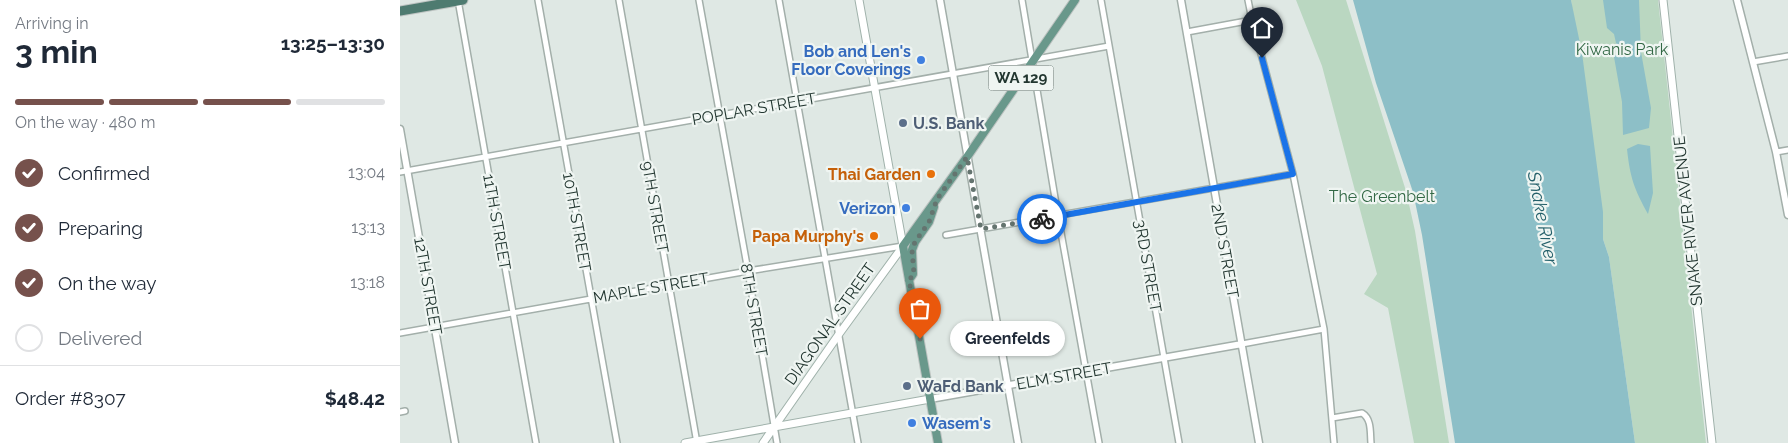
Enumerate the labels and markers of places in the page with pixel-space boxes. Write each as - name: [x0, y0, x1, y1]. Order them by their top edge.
- pin: [1241, 7, 1283, 58]
- place label: Bob and Len's Floor Coverings: [791, 42, 911, 79]
- marker: Bob and Len's Floor Coverings: [915, 54, 927, 66]
- place label: U.S. Bank: [913, 114, 984, 133]
- marker: U.S. Bank: [897, 117, 909, 129]
- place label: Thai Garden: [828, 165, 921, 184]
- marker: Thai Garden: [925, 168, 937, 180]
- place label: Verizon: [839, 199, 896, 218]
- marker: Verizon: [900, 202, 912, 214]
- place label: Papa Murphy's: [752, 227, 864, 246]
- marker: Papa Murphy's: [868, 230, 880, 242]
- pin: [899, 288, 941, 339]
- callout: Greenfelds: [950, 322, 1065, 356]
- place label: WaFd Bank: [917, 377, 1004, 396]
- marker: WaFd Bank: [901, 380, 913, 392]
- place label: Wasem's: [922, 414, 991, 433]
- marker: Wasem's: [906, 417, 918, 429]

